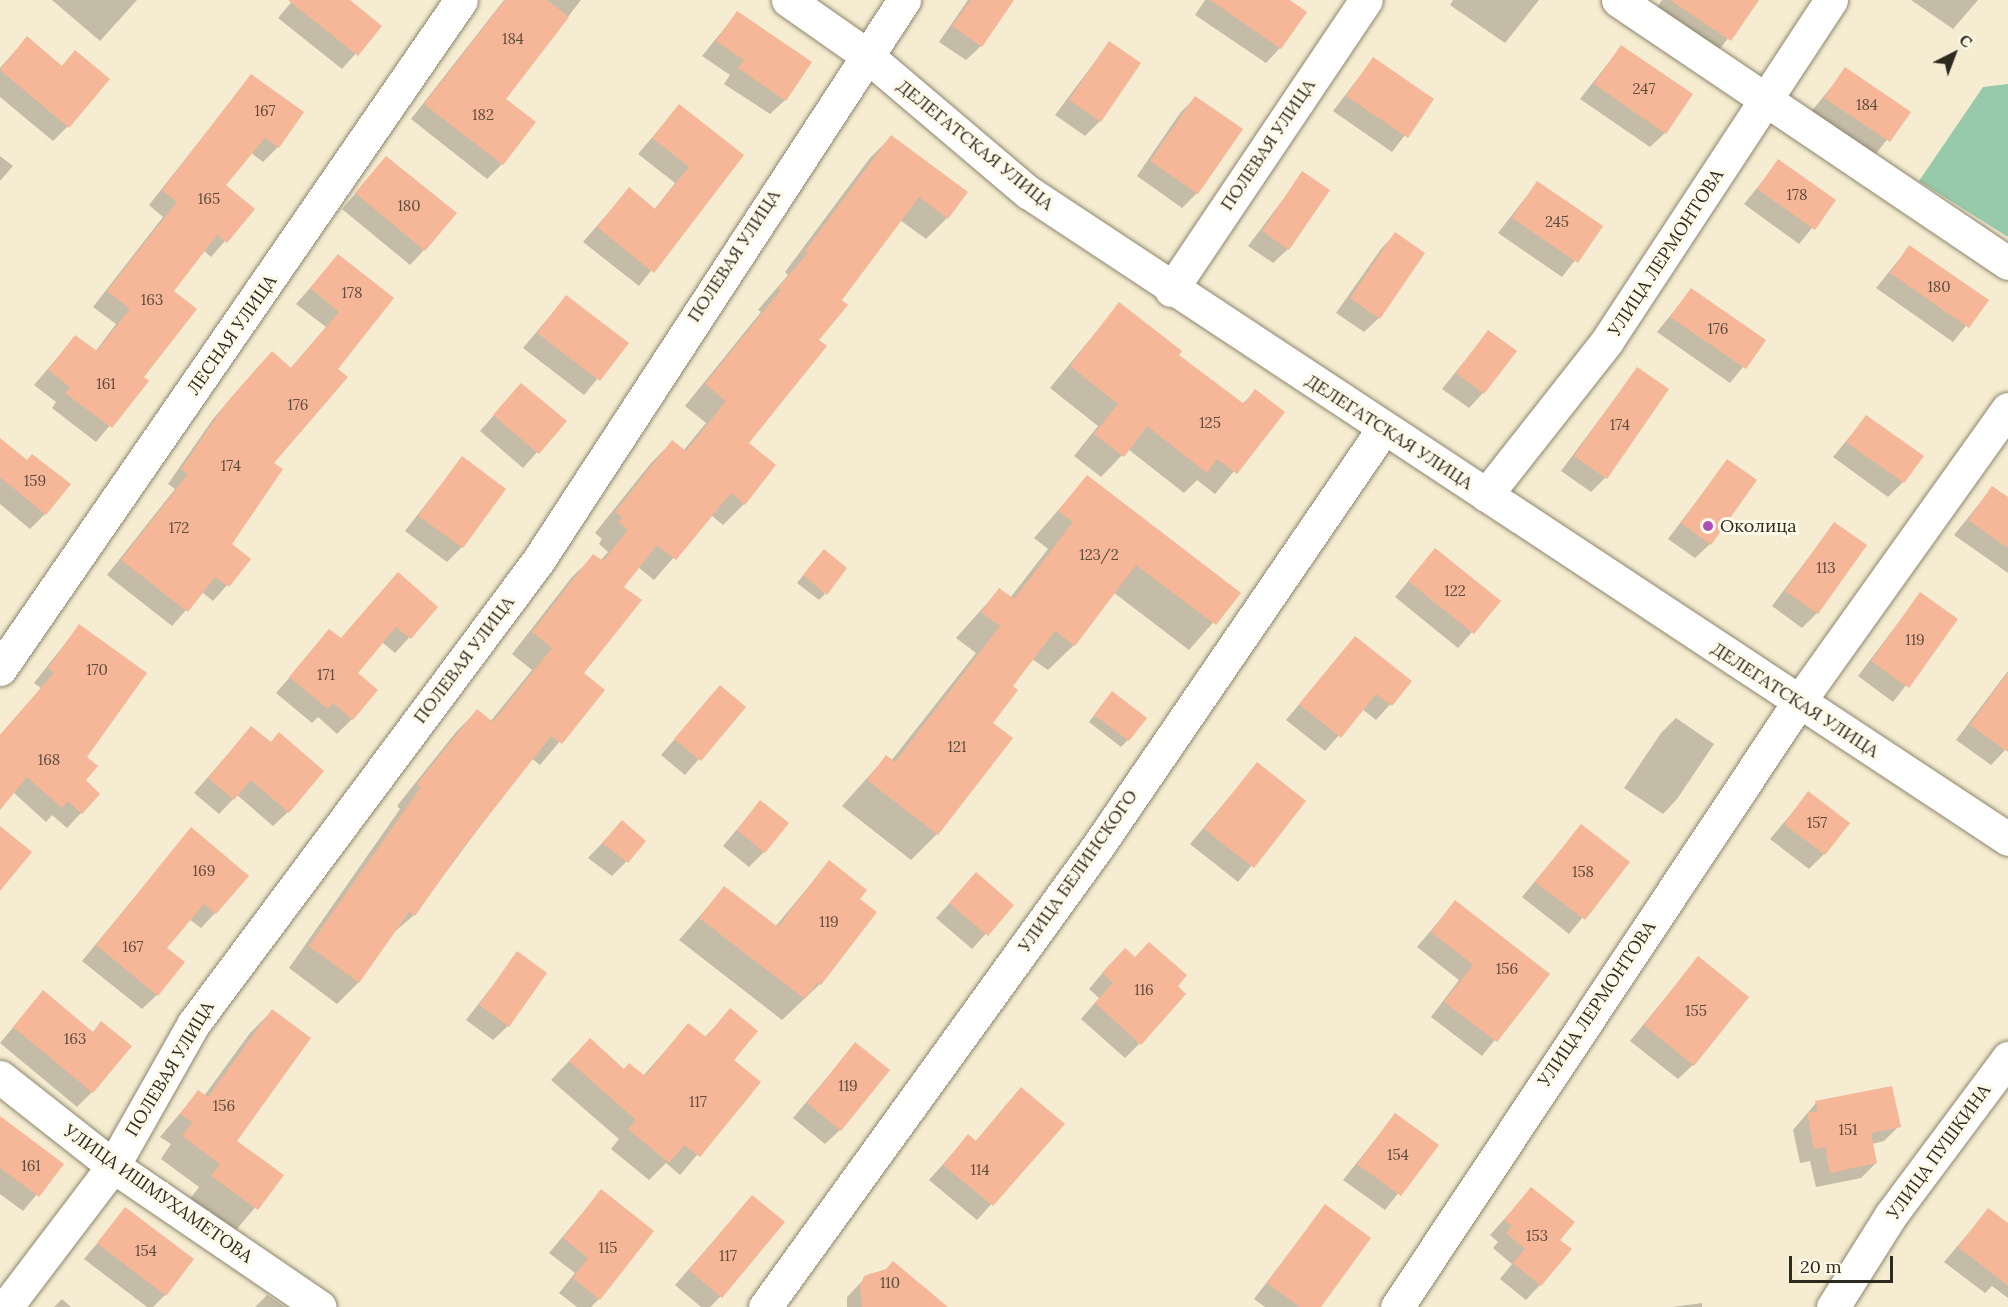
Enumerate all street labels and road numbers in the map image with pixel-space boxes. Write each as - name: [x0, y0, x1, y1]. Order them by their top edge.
- street label: ДЕЛЕГАТСКАЯ УЛИЦА: [892, 75, 1058, 215]
- street label: ПОЛЕВАЯ УЛИЦА: [1216, 75, 1320, 215]
- street label: УЛИЦА ЛЕРМОНТОВА: [1604, 165, 1728, 341]
- street label: ПОЛЕВАЯ УЛИЦА: [683, 186, 785, 326]
- street label: ЛЕСНАЯ УЛИЦА: [183, 271, 281, 399]
- street label: ДЕЛЕГАТСКАЯ УЛИЦА: [1301, 370, 1477, 494]
- street label: ПОЛЕВАЯ УЛИЦА: [409, 592, 519, 728]
- street label: ДЕЛЕГАТСКАЯ УЛИЦА: [1707, 638, 1883, 762]
- street label: УЛИЦА БЕЛИНСКОГО: [1014, 786, 1142, 956]
- street label: УЛИЦА ЛЕРМОНТОВА: [1534, 917, 1660, 1091]
- street label: ПОЛЕВАЯ УЛИЦА: [121, 998, 219, 1140]
- street label: УЛИЦА ПУШКИНА: [1883, 1080, 1995, 1224]
- street label: УЛИЦА ИШМУХАМЕТОВА: [59, 1120, 257, 1268]

